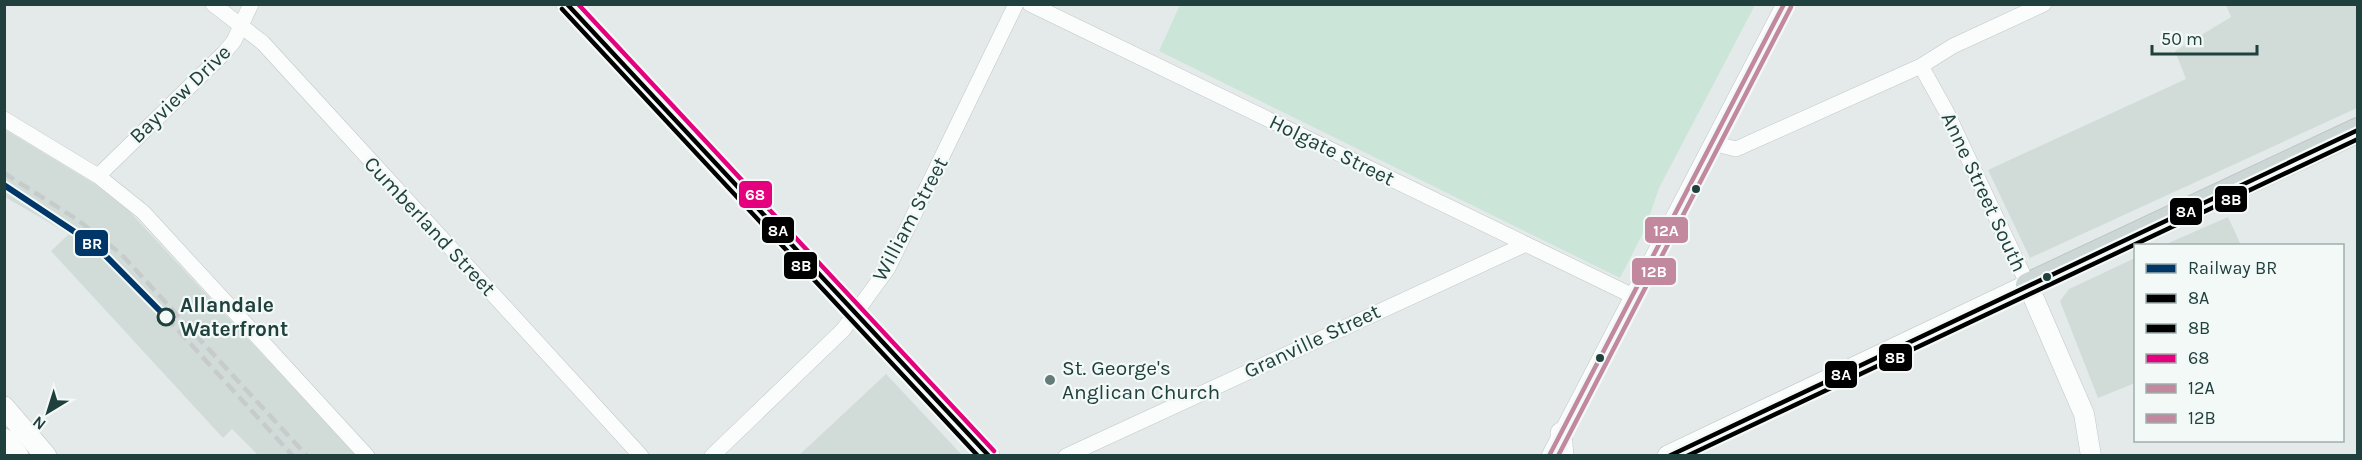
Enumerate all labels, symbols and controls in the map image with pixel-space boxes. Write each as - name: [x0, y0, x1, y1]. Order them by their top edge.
- scale bar: [2152, 18, 2257, 56]
- text: 50 m: [2161, 28, 2203, 50]
- street label: Bayview Drive: [124, 40, 236, 148]
- street label: Anne Street South: [1937, 108, 2031, 276]
- street label: Holgate Street: [1266, 109, 1399, 191]
- street label: Cumberland Street: [359, 152, 501, 301]
- street label: William Street: [867, 153, 953, 285]
- line badge: 68: [738, 180, 773, 209]
- unlabelled marker: [1690, 183, 1702, 195]
- text: 68: [745, 185, 765, 204]
- line badge: 8B: [2214, 185, 2248, 213]
- text: 8B: [2221, 190, 2241, 209]
- line badge: 8A: [2169, 197, 2203, 226]
- text: 8A: [2176, 202, 2196, 221]
- line badge: 8A: [761, 216, 795, 244]
- line badge: 12A: [1644, 216, 1689, 244]
- text: 8A: [768, 221, 788, 240]
- text: 12A: [1653, 221, 1679, 240]
- line badge: BR: [74, 229, 109, 257]
- text: BR: [82, 234, 102, 253]
- legend: [2134, 244, 2344, 442]
- line badge: 8B: [783, 251, 818, 280]
- text: 8B: [791, 256, 811, 275]
- line badge: 12B: [1631, 257, 1677, 286]
- text: Railway BR: [2188, 257, 2277, 279]
- text: 12B: [1641, 262, 1667, 281]
- unlabelled marker: [2041, 271, 2053, 283]
- text: 8A: [2188, 287, 2209, 309]
- place label: Allandale Waterfront: [180, 293, 288, 341]
- street label: Granville Street: [1240, 299, 1384, 383]
- marker: Allandale Waterfront: [157, 308, 175, 326]
- text: 8B: [2188, 317, 2210, 339]
- line badge: 8B: [1878, 343, 1913, 372]
- text: 68: [2188, 347, 2209, 369]
- text: 8B: [1885, 348, 1905, 367]
- unlabelled marker: [1594, 352, 1606, 364]
- place label: St. George's Anglican Church: [1062, 356, 1220, 404]
- line badge: 8A: [1824, 360, 1858, 389]
- text: 8A: [1831, 365, 1851, 384]
- marker: St. George's Anglican Church: [1043, 373, 1057, 387]
- text: 12A: [2188, 377, 2215, 399]
- north arrow: [18, 382, 78, 442]
- text: 12B: [2188, 407, 2216, 429]
- text: N: [29, 412, 49, 434]

